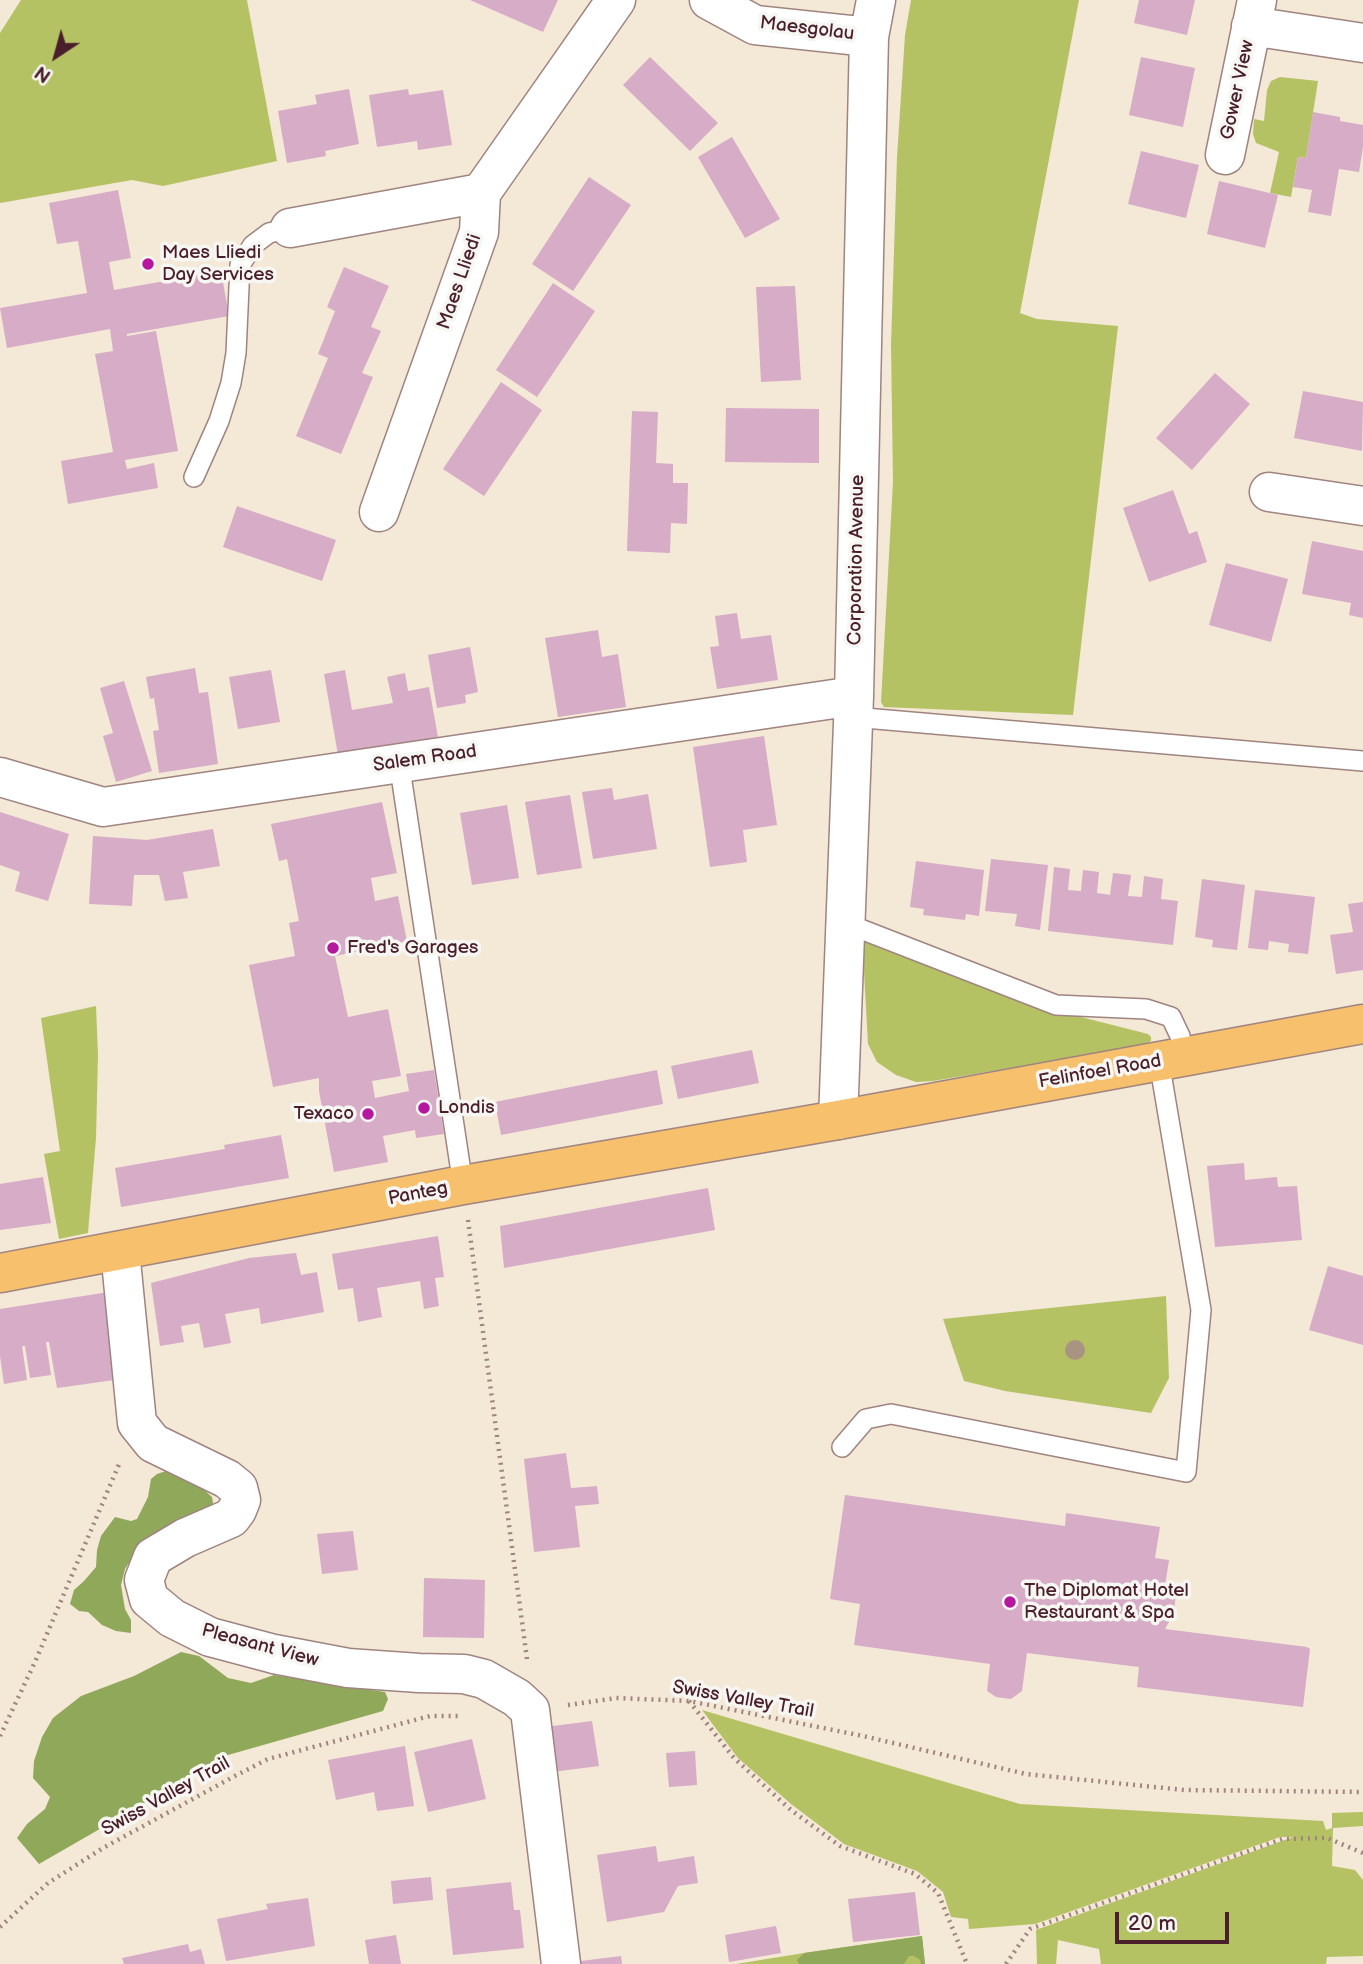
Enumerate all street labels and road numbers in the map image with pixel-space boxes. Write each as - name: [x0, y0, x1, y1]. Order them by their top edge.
- street label: Maesgolau: [758, 12, 856, 46]
- street label: Gower View: [1216, 38, 1260, 142]
- street label: Maes Lliedi: [433, 231, 487, 333]
- street label: Corporation Avenue: [844, 474, 870, 646]
- street label: Salem Road: [372, 740, 478, 778]
- street label: Felinfoel Road: [1037, 1050, 1163, 1094]
- street label: Panteg: [386, 1177, 450, 1211]
- street label: Pleasant View: [199, 1619, 321, 1673]
- street label: Swiss Valley Trail: [671, 1676, 815, 1724]
- street label: Swiss Valley Trail: [98, 1752, 234, 1842]

